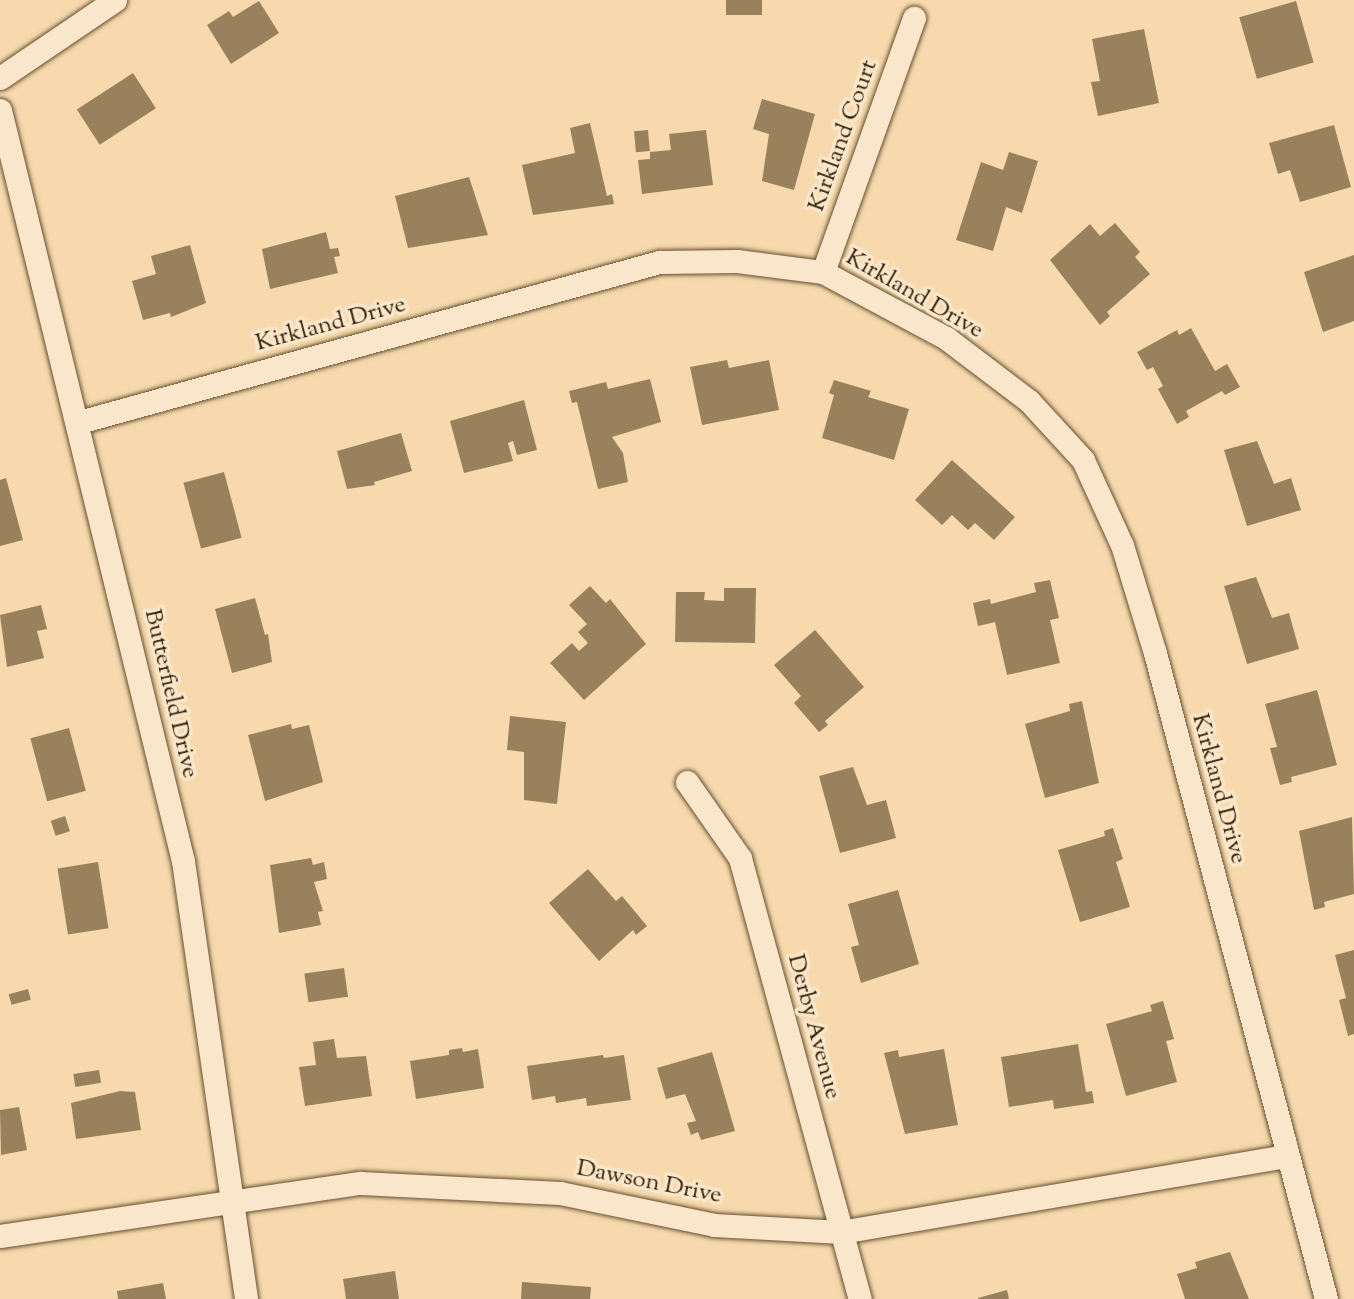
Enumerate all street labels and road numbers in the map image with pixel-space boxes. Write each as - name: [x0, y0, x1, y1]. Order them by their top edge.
- street label: Kirkland Court: [803, 56, 885, 216]
- street label: Kirkland Drive: [840, 244, 988, 346]
- street label: Kirkland Drive: [253, 291, 409, 359]
- street label: Butterfield Drive: [137, 607, 203, 781]
- street label: Kirkland Drive: [1184, 711, 1252, 867]
- street label: Derby Avenue: [780, 951, 846, 1103]
- street label: Dawson Drive: [574, 1155, 724, 1211]

